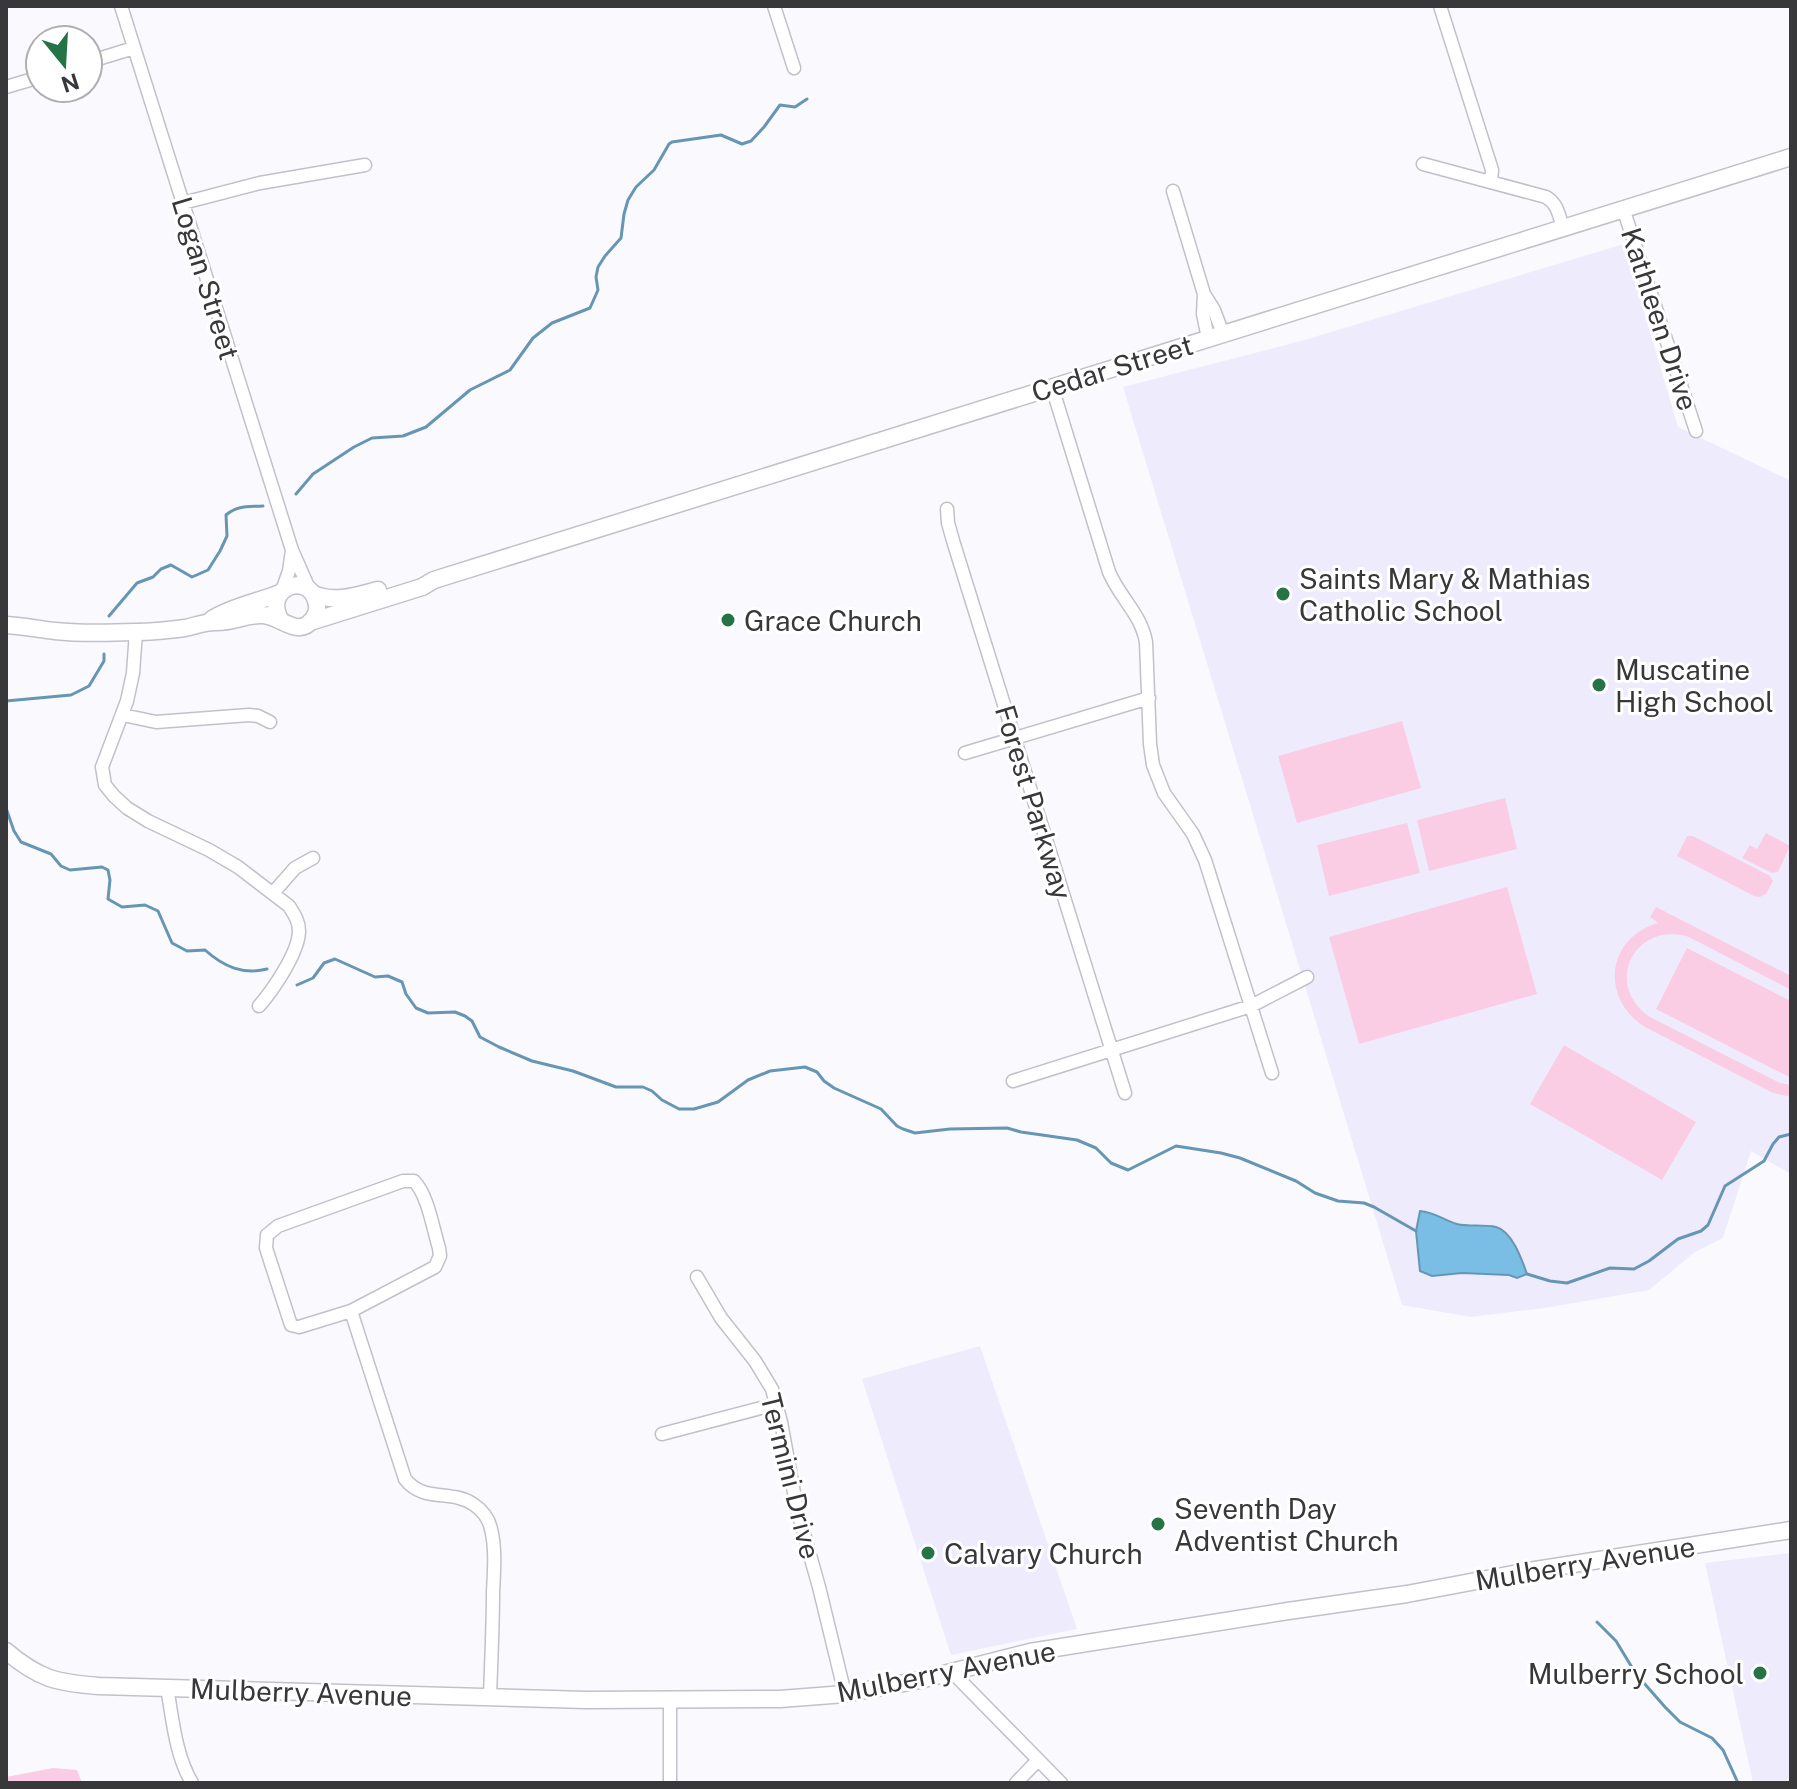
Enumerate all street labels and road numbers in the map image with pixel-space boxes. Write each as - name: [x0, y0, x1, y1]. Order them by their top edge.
- street label: Logan Street: [166, 193, 246, 363]
- street label: Kathleen Drive: [1615, 223, 1705, 415]
- street label: Cedar Street: [1027, 328, 1197, 408]
- street label: Forest Parkway: [989, 701, 1079, 903]
- street label: Termini Drive: [754, 1390, 828, 1562]
- street label: Mulberry Avenue: [1473, 1529, 1697, 1597]
- street label: Mulberry Avenue: [834, 1634, 1058, 1708]
- street label: Mulberry Avenue: [189, 1672, 413, 1712]

